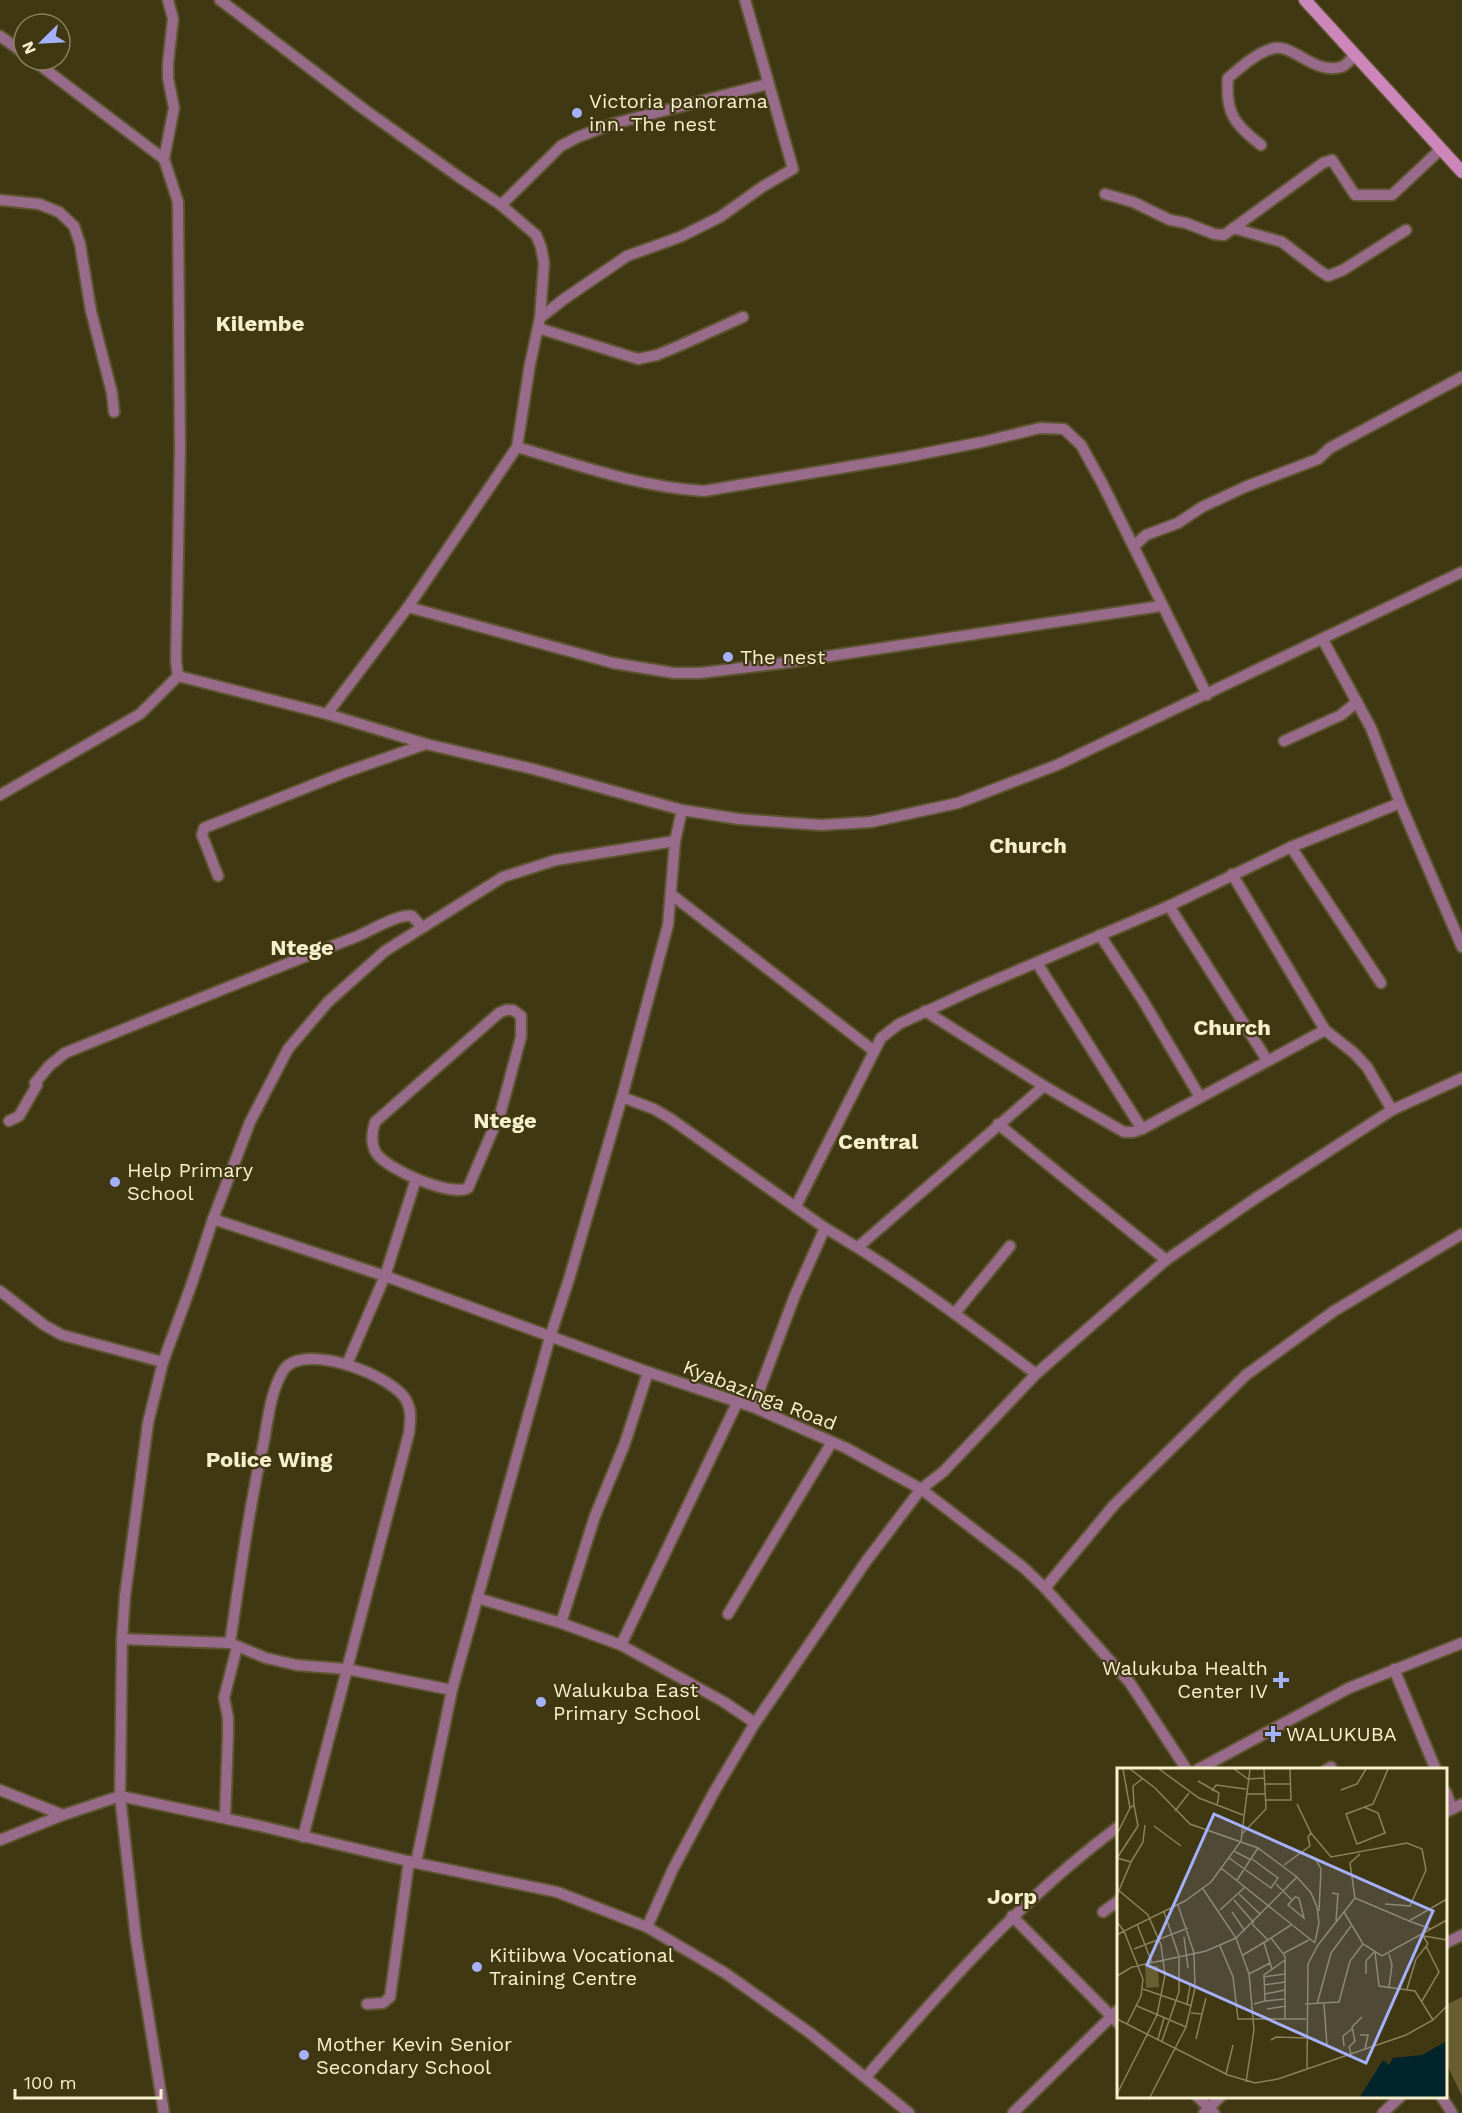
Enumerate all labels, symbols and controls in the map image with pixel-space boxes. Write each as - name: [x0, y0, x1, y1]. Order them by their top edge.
- north arrow: [12, 12, 72, 72]
- text: N: [18, 39, 40, 57]
- place label: Victoria panorama inn. The nest: [589, 89, 768, 136]
- marker: Victoria panorama inn. The nest: [570, 106, 584, 120]
- district label: Kilembe: [216, 311, 304, 336]
- place label: The nest: [740, 645, 826, 669]
- marker: The nest: [721, 650, 735, 664]
- district label: Church: [989, 833, 1067, 858]
- district label: Ntege: [270, 935, 334, 960]
- district label: Church: [1193, 1015, 1271, 1040]
- district label: Ntege: [473, 1108, 537, 1133]
- district label: Central: [838, 1129, 919, 1154]
- place label: Help Primary School: [127, 1158, 254, 1205]
- marker: Help Primary School: [108, 1175, 122, 1189]
- street label: Kyabazinga Road: [680, 1355, 840, 1435]
- district label: Police Wing: [206, 1447, 333, 1472]
- place label: Walukuba Health Center IV: [1102, 1656, 1268, 1703]
- marker: Walukuba Health Center IV: [1272, 1671, 1290, 1689]
- place label: Walukuba East Primary School: [553, 1678, 700, 1725]
- marker: Walukuba East Primary School: [534, 1695, 548, 1709]
- place label: WALUKUBA: [1286, 1722, 1397, 1746]
- marker: WALUKUBA: [1264, 1725, 1282, 1743]
- inset map: [1117, 1768, 1447, 2098]
- district label: Jorp: [987, 1884, 1037, 1909]
- place label: Kitiibwa Vocational Training Centre: [489, 1943, 674, 1990]
- marker: Kitiibwa Vocational Training Centre: [470, 1960, 484, 1974]
- place label: Mother Kevin Senior Secondary School: [316, 2032, 512, 2079]
- marker: Mother Kevin Senior Secondary School: [297, 2048, 311, 2062]
- scale bar: [15, 2062, 160, 2100]
- text: 100 m: [24, 2072, 77, 2093]

